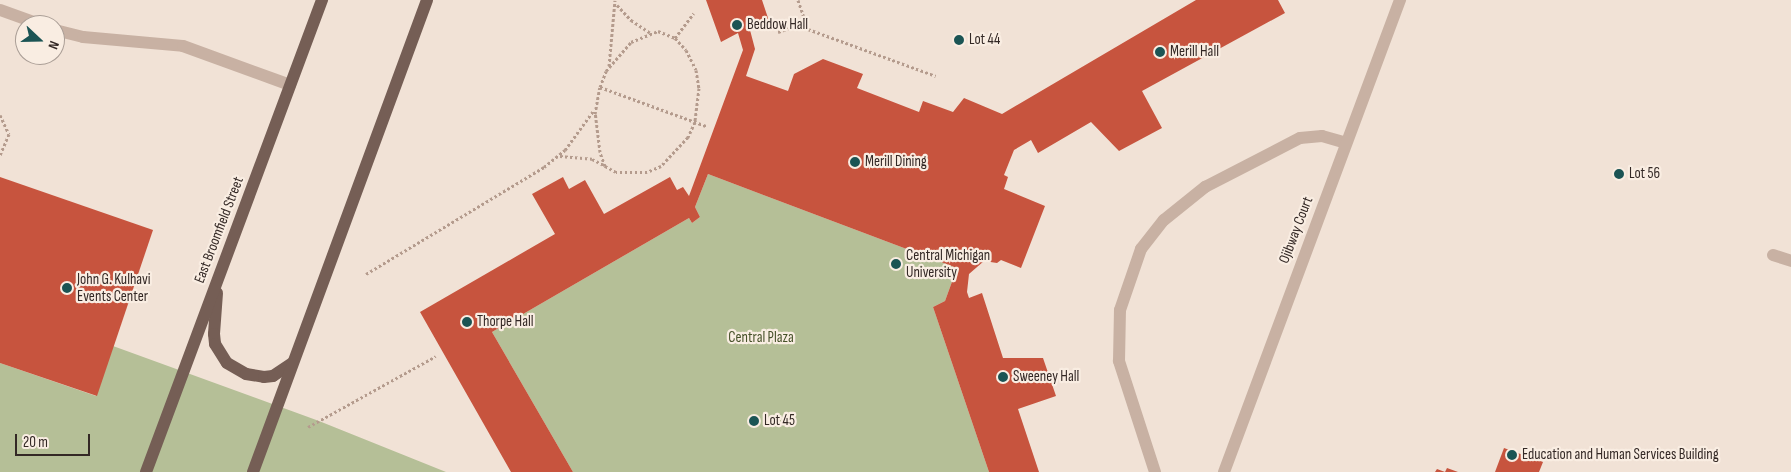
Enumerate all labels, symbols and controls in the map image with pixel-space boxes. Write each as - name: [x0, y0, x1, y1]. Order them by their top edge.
- north arrow: [15, 15, 65, 65]
- place label: Beddow Hall: [747, 16, 808, 34]
- marker: Beddow Hall: [731, 19, 743, 31]
- place label: Lot 44: [969, 31, 1000, 49]
- marker: Lot 44: [953, 34, 965, 46]
- text: N: [44, 39, 63, 52]
- place label: Merill Hall: [1170, 43, 1219, 61]
- marker: Merill Hall: [1154, 46, 1166, 58]
- place label: Merill Dining: [865, 153, 927, 171]
- marker: Merill Dining: [849, 156, 861, 168]
- place label: Lot 56: [1629, 165, 1660, 183]
- marker: Lot 56: [1613, 168, 1625, 180]
- street label: East Broomfield Street: [190, 174, 248, 286]
- street label: Ojibway Court: [1275, 194, 1317, 266]
- place label: Central Michigan University: [906, 246, 990, 281]
- marker: Central Michigan University: [890, 258, 902, 270]
- place label: John G. Kulhavi Events Center: [77, 270, 151, 305]
- marker: John G. Kulhavi Events Center: [61, 282, 73, 294]
- place label: Thorpe Hall: [477, 313, 534, 331]
- marker: Thorpe Hall: [461, 316, 473, 328]
- park label: Central Plaza: [728, 329, 794, 347]
- place label: Sweeney Hall: [1013, 368, 1079, 386]
- marker: Sweeney Hall: [997, 371, 1009, 383]
- place label: Lot 45: [764, 412, 795, 430]
- marker: Lot 45: [748, 415, 760, 427]
- scale bar: [18, 424, 92, 456]
- text: 20 m: [23, 433, 48, 452]
- place label: Education and Human Services Building: [1522, 446, 1719, 464]
- marker: Education and Human Services Building: [1506, 449, 1518, 461]

